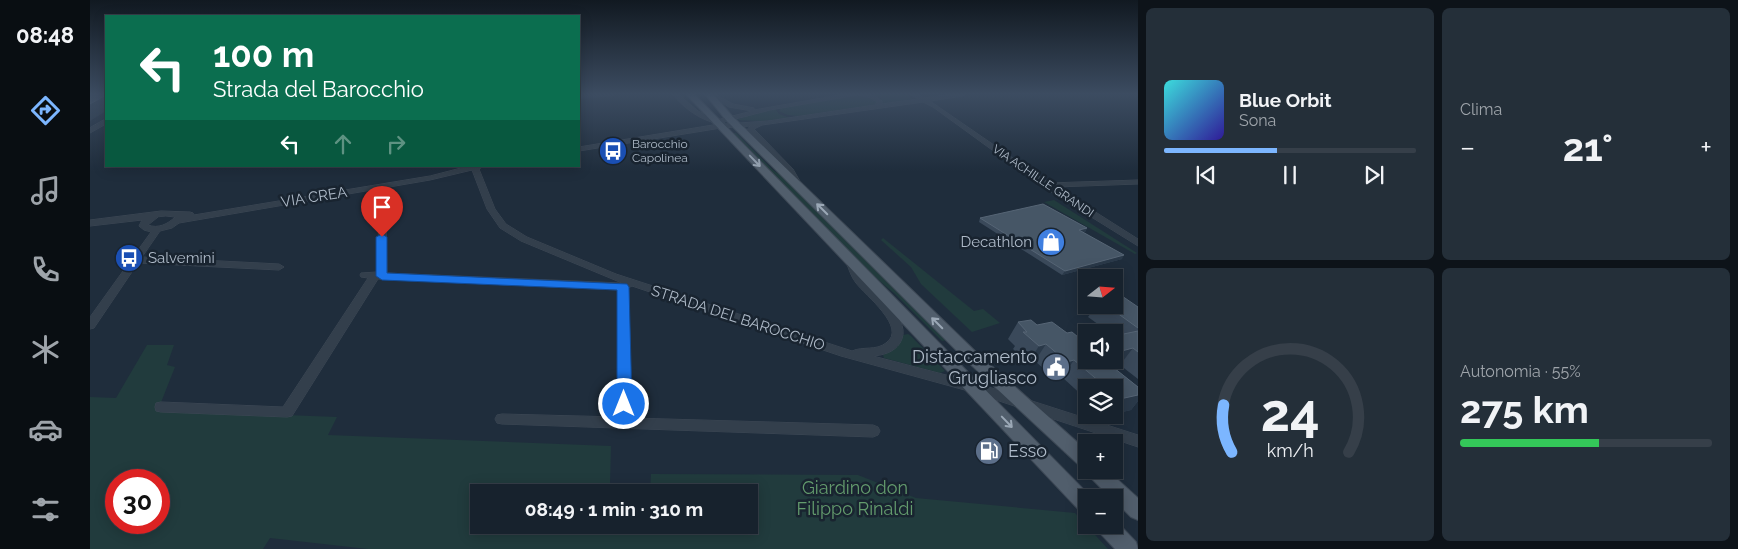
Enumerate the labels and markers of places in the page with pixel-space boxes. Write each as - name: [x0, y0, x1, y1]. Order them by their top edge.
- bus stop icon: Barocchio Capolinea: [598, 136, 628, 166]
- place label: Barocchio Capolinea: [632, 137, 688, 165]
- pin: [361, 186, 403, 237]
- shop icon: Decathlon: [1036, 227, 1066, 257]
- place label: Decathlon: [961, 233, 1032, 251]
- bus stop icon: Salvemini: [114, 243, 144, 273]
- place label: Salvemini: [148, 249, 215, 267]
- place label: Distaccamento Grugliasco: [912, 346, 1037, 388]
- public building icon: Distaccamento Grugliasco: [1041, 352, 1071, 382]
- fuel station icon: Esso: [974, 436, 1004, 466]
- place label: Esso: [1008, 440, 1047, 461]

